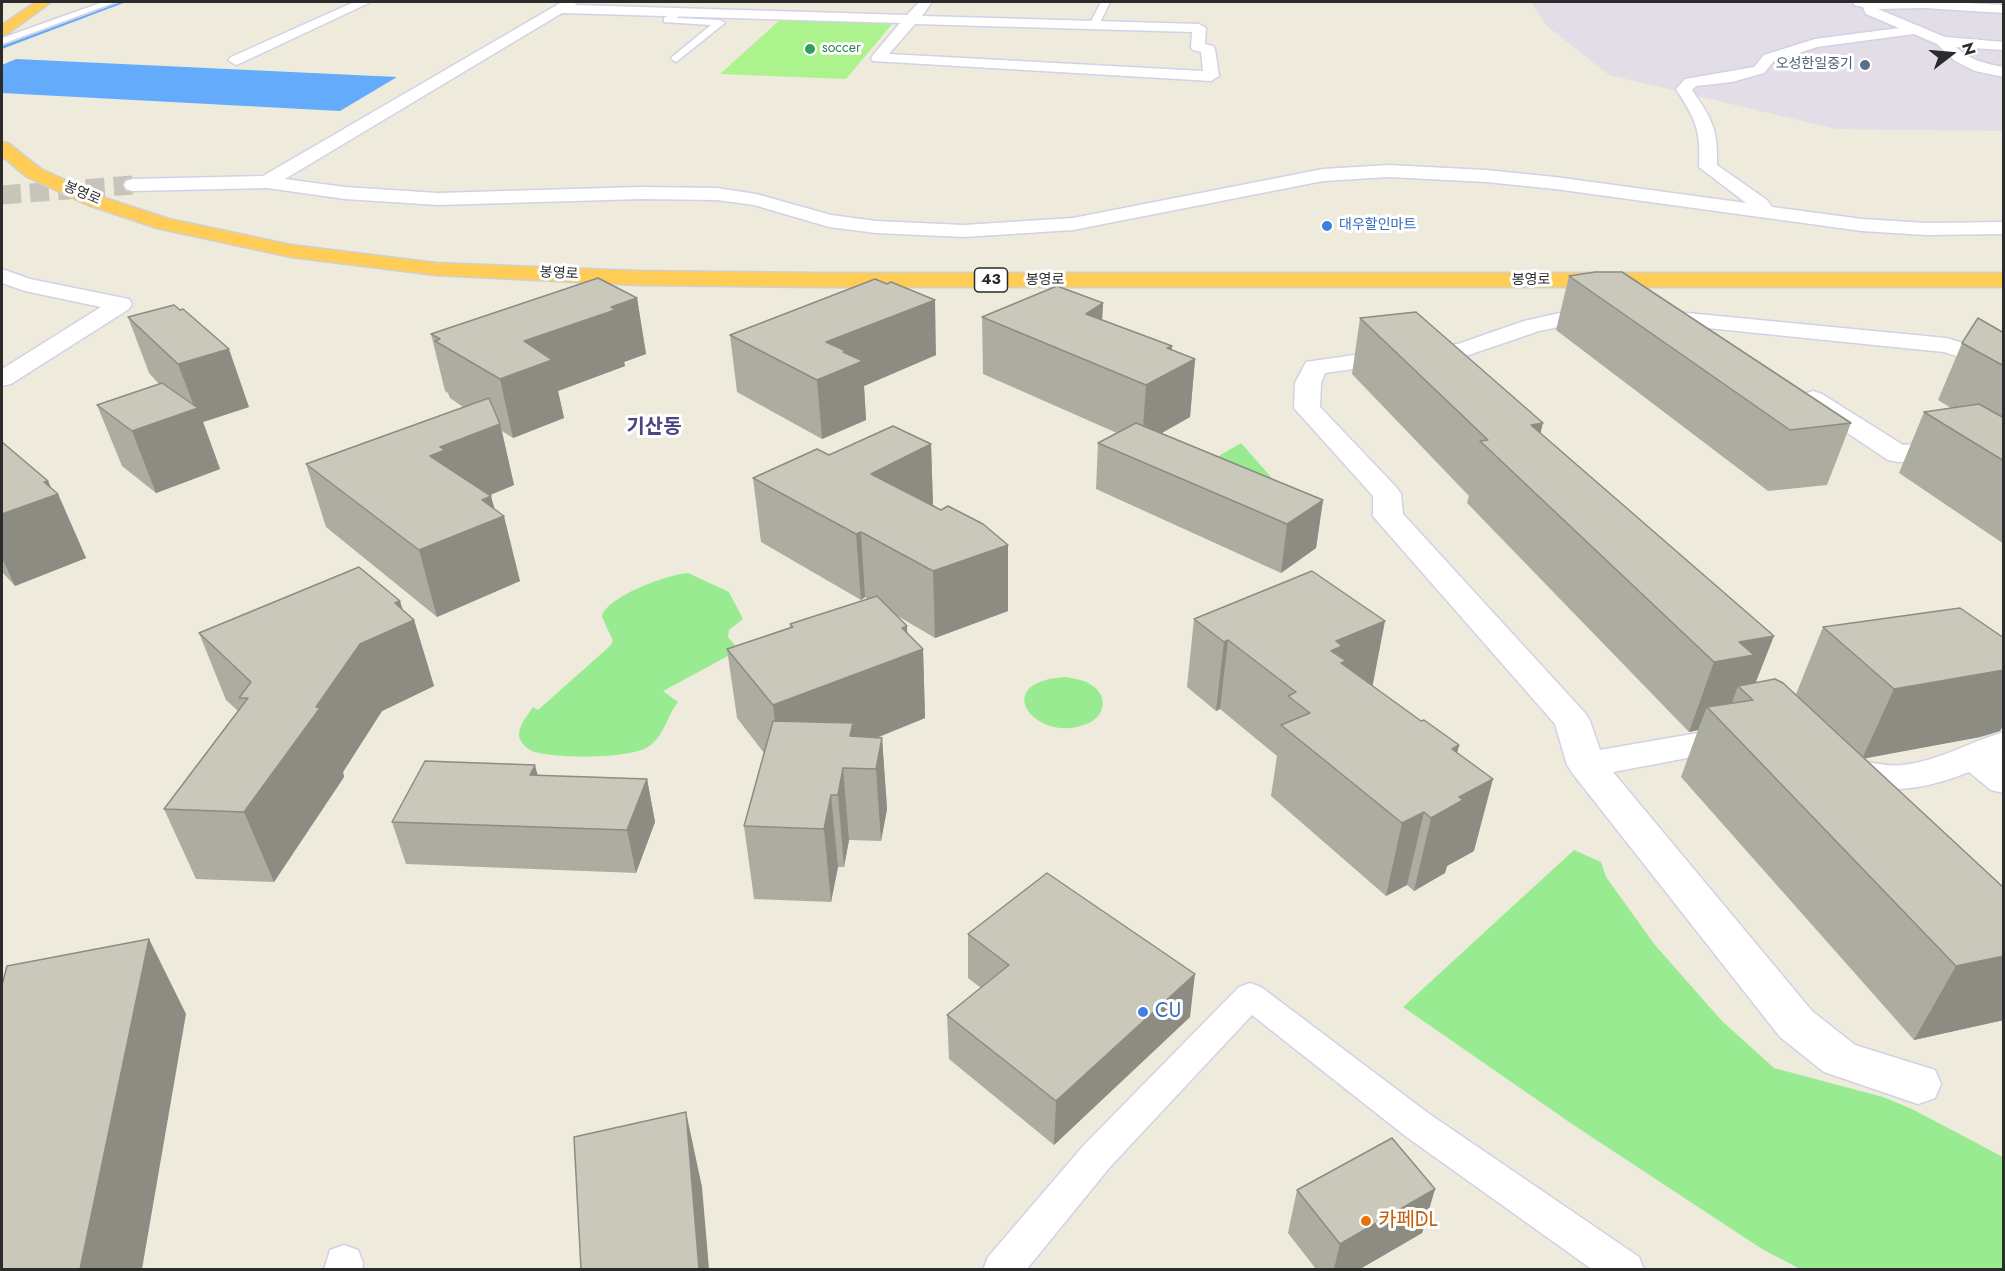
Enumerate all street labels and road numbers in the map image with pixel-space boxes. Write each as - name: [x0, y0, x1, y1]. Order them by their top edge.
- street label: 봉영로: [61, 179, 103, 209]
- street label: 봉영로: [539, 265, 579, 283]
- road number: 43: [974, 268, 1008, 292]
- street label: 봉영로: [1026, 273, 1064, 289]
- street label: 봉영로: [1512, 273, 1550, 289]

